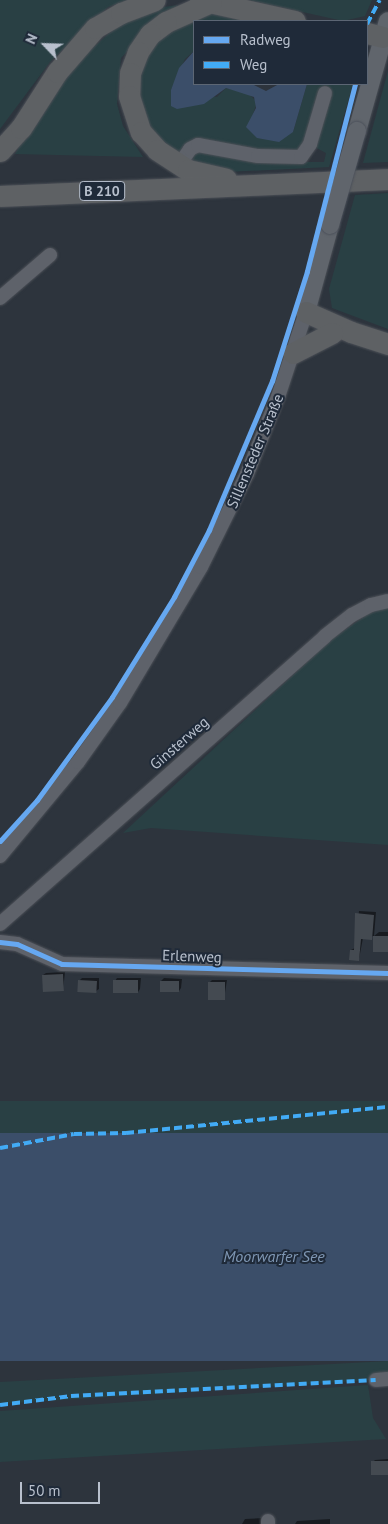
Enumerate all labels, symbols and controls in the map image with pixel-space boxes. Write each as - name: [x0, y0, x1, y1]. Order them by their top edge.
- north arrow: [20, 20, 70, 70]
- legend: [193, 20, 368, 85]
- text: Radweg: [240, 30, 291, 49]
- text: N: [21, 31, 41, 47]
- text: Weg: [240, 55, 267, 74]
- road number: B 210: [78, 180, 126, 202]
- street label: Sillensteder Straße: [223, 391, 287, 511]
- street label: Ginsterweg: [146, 713, 212, 773]
- street label: Erlenweg: [162, 946, 222, 966]
- water label: Moorwarfer See: [223, 1246, 325, 1266]
- scale bar: [22, 1472, 102, 1504]
- text: 50 m: [28, 1481, 61, 1500]

